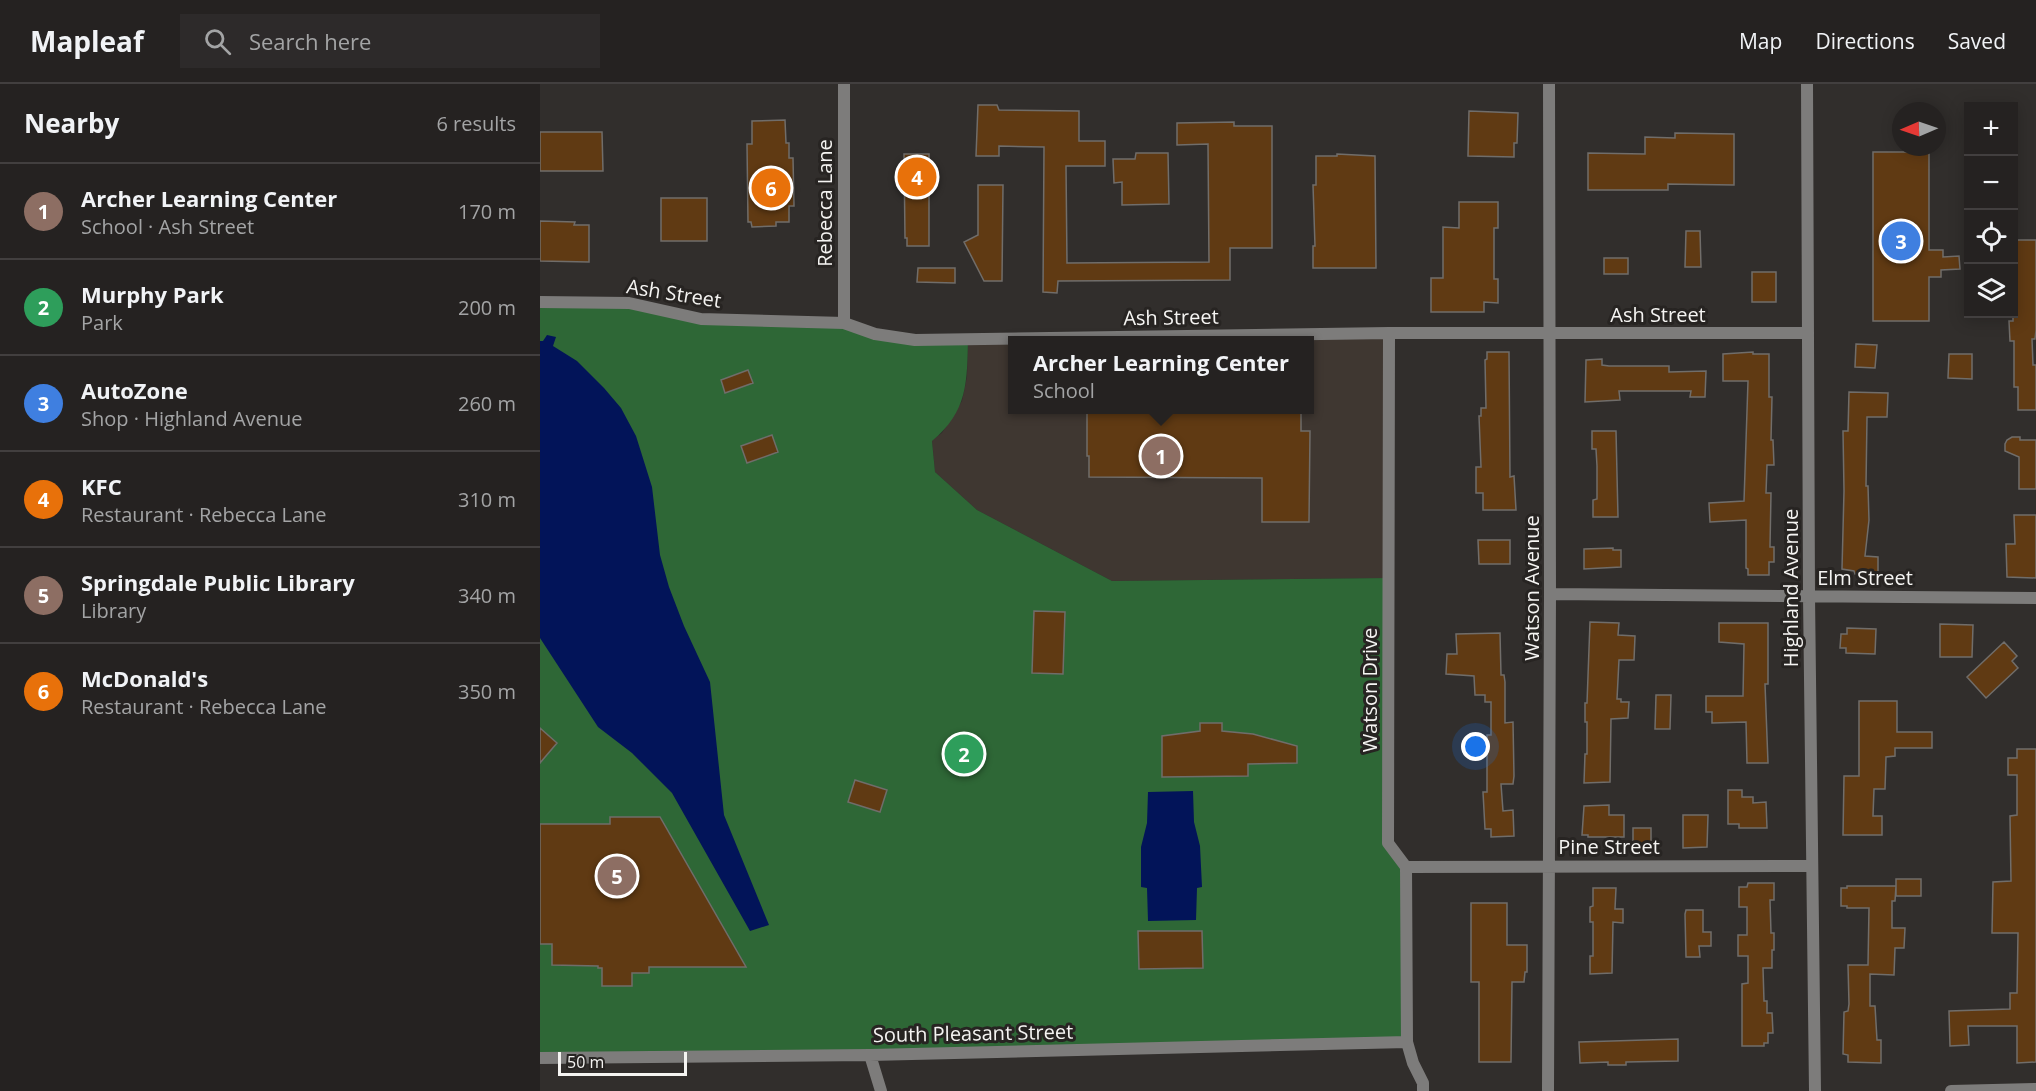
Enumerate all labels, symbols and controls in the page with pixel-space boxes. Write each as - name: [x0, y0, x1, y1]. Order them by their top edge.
- search box: [180, 14, 600, 68]
- text: Mapleaf: [30, 22, 144, 60]
- icon: search: [201, 25, 234, 58]
- text: Search here: [249, 26, 371, 56]
- text: Map: [1739, 27, 1782, 55]
- text: Directions: [1815, 27, 1915, 55]
- text: Saved: [1948, 27, 2006, 55]
- north arrow: [1892, 102, 1946, 156]
- map controls: [1964, 102, 2018, 318]
- button: +: [1964, 102, 2018, 156]
- text: Nearby: [24, 105, 119, 141]
- text: 6 results: [436, 110, 516, 137]
- street label: Rebecca Lane: [811, 139, 838, 267]
- pin: 4: [898, 154, 937, 200]
- button: −: [1964, 156, 2018, 210]
- pin: 6: [752, 166, 790, 210]
- text: Archer Learning Center: [81, 183, 337, 213]
- text: 1: [38, 198, 49, 225]
- text: 170 m: [458, 198, 516, 225]
- button: locate: [1964, 210, 2018, 264]
- text: School · Ash Street: [81, 213, 254, 240]
- pin: 3: [1882, 218, 1920, 264]
- button: layers: [1964, 264, 2018, 318]
- street label: Ash Street: [625, 272, 723, 314]
- text: Murphy Park: [81, 279, 224, 309]
- text: 2: [38, 294, 49, 321]
- text: 200 m: [458, 294, 516, 321]
- street label: Ash Street: [1610, 301, 1706, 328]
- street label: Ash Street: [1123, 303, 1219, 331]
- text: Park: [81, 309, 123, 336]
- popup: [1008, 336, 1314, 414]
- text: Archer Learning Center: [1033, 347, 1289, 377]
- text: AutoZone: [81, 375, 188, 405]
- text: School: [1033, 377, 1095, 404]
- text: 3: [38, 390, 49, 417]
- text: 260 m: [458, 390, 516, 417]
- text: Shop · Highland Avenue: [81, 405, 303, 432]
- pin: 1: [1142, 434, 1180, 478]
- text: KFC: [81, 471, 122, 501]
- text: 4: [38, 486, 49, 513]
- text: 310 m: [458, 486, 516, 513]
- text: Restaurant · Rebecca Lane: [81, 501, 327, 528]
- street label: Highland Avenue: [1777, 509, 1804, 667]
- street label: Watson Avenue: [1518, 515, 1545, 661]
- street label: Elm Street: [1817, 564, 1913, 591]
- text: Springdale Public Library: [81, 567, 355, 597]
- text: 5: [38, 582, 49, 609]
- text: 340 m: [458, 582, 516, 609]
- text: Library: [81, 597, 146, 624]
- street label: Watson Drive: [1356, 628, 1383, 752]
- text: McDonald's: [81, 663, 208, 693]
- text: 6: [38, 678, 49, 705]
- text: 350 m: [458, 678, 516, 705]
- text: Restaurant · Rebecca Lane: [81, 693, 327, 720]
- pin: 2: [944, 732, 984, 776]
- your location: [1461, 732, 1490, 761]
- street label: Pine Street: [1558, 833, 1660, 860]
- pin: 5: [598, 854, 637, 898]
- street label: South Pleasant Street: [873, 1018, 1073, 1048]
- scale bar: [558, 1049, 687, 1076]
- text: 50 m: [567, 1051, 604, 1073]

